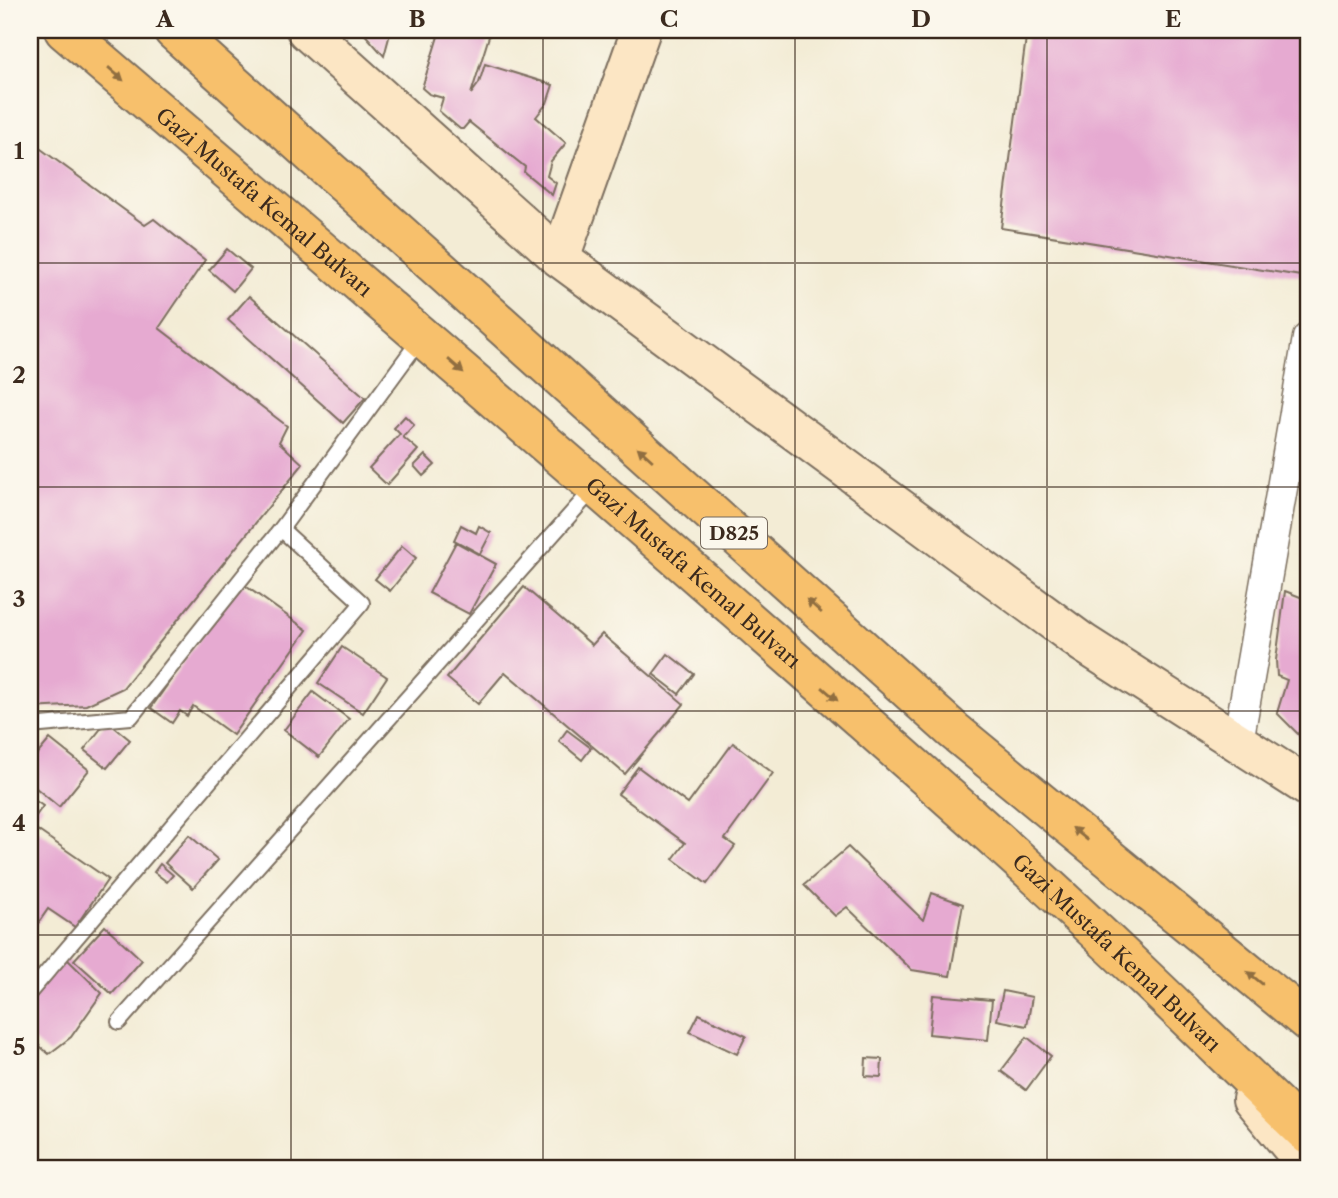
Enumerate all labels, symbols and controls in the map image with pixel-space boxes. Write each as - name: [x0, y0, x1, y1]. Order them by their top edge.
- text: A: [155, 5, 175, 33]
- text: B: [408, 5, 426, 33]
- text: C: [660, 5, 678, 33]
- text: D: [911, 5, 931, 33]
- text: E: [1165, 5, 1181, 33]
- one-way arrow: [107, 66, 125, 82]
- street label: Gazi Mustafa Kemal Bulvarı: [151, 102, 378, 301]
- text: 1: [14, 137, 25, 165]
- one-way arrow: [447, 358, 464, 373]
- text: 2: [12, 361, 26, 389]
- one-way arrow: [637, 446, 654, 462]
- street label: Gazi Mustafa Kemal Bulvarı: [581, 472, 806, 673]
- road number: D825: [701, 518, 767, 548]
- text: 3: [13, 585, 26, 613]
- one-way arrow: [806, 598, 823, 614]
- one-way arrow: [821, 686, 839, 702]
- text: 4: [12, 809, 26, 837]
- one-way arrow: [1071, 827, 1088, 842]
- street label: Gazi Mustafa Kemal Bulvarı: [1008, 848, 1226, 1056]
- one-way arrow: [1247, 971, 1265, 986]
- text: 5: [13, 1033, 25, 1061]

